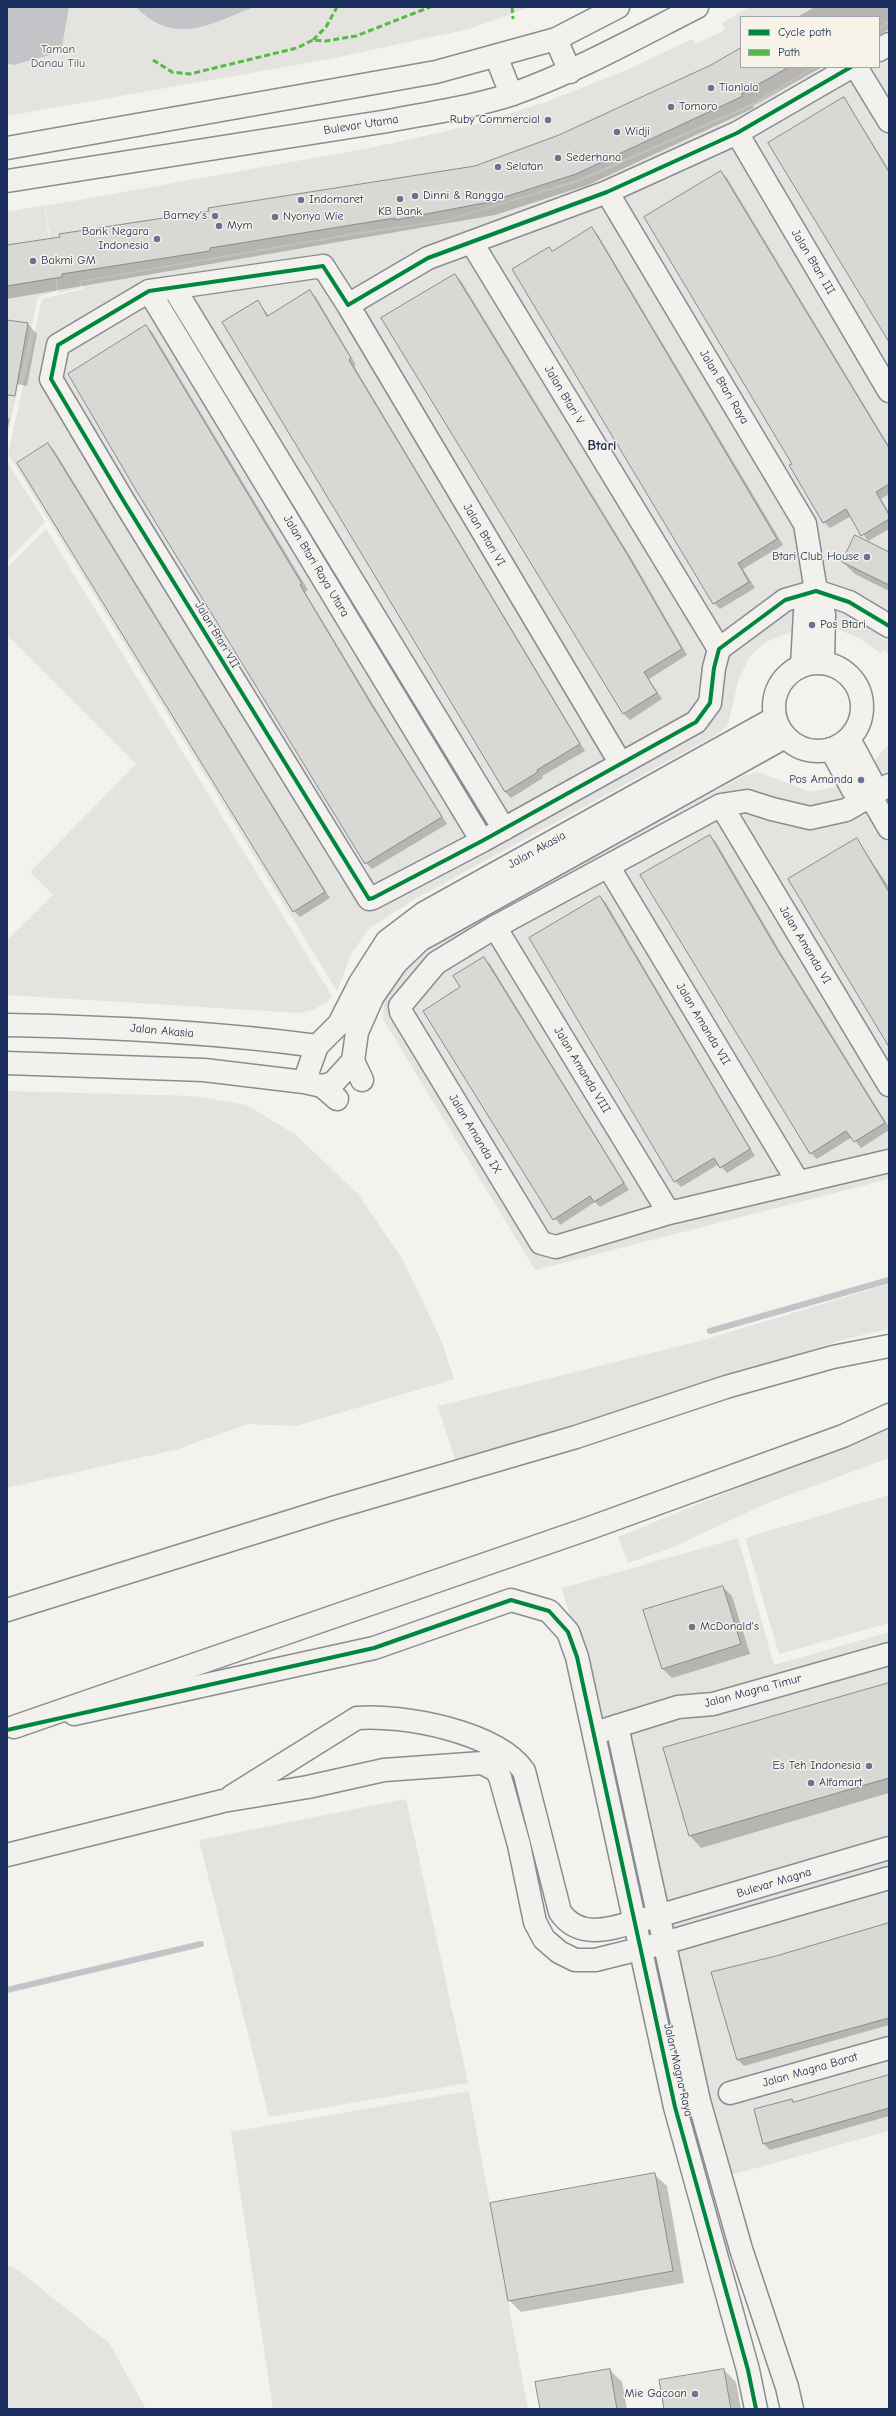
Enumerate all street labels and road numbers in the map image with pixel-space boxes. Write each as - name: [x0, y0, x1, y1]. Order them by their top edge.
- street label: Bulevar Utama: [323, 112, 399, 138]
- street label: Jalan Btari III: [788, 227, 838, 297]
- street label: Jalan Btari Raya: [696, 347, 752, 427]
- street label: Jalan Btari V: [541, 363, 587, 427]
- street label: Jalan Btari VI: [460, 501, 508, 569]
- street label: Jalan Btari Raya Utara: [280, 512, 352, 620]
- street label: Jalan Btari VII: [191, 599, 243, 671]
- street label: Jalan Akasia: [506, 828, 568, 872]
- street label: Jalan Amanda VI: [776, 903, 834, 987]
- street label: Jalan Amanda VII: [673, 980, 733, 1068]
- street label: Jalan Akasia: [130, 1021, 194, 1041]
- street label: Jalan Amanda VIII: [551, 1024, 613, 1116]
- street label: Jalan Amanda IX: [446, 1092, 504, 1176]
- street label: Jalan Magna Timur: [703, 1671, 803, 1711]
- street label: Bulevar Magna: [735, 1865, 813, 1901]
- street label: Jalan Magna Raya: [660, 2022, 696, 2118]
- street label: Jalan Magna Barat: [761, 2050, 859, 2090]

